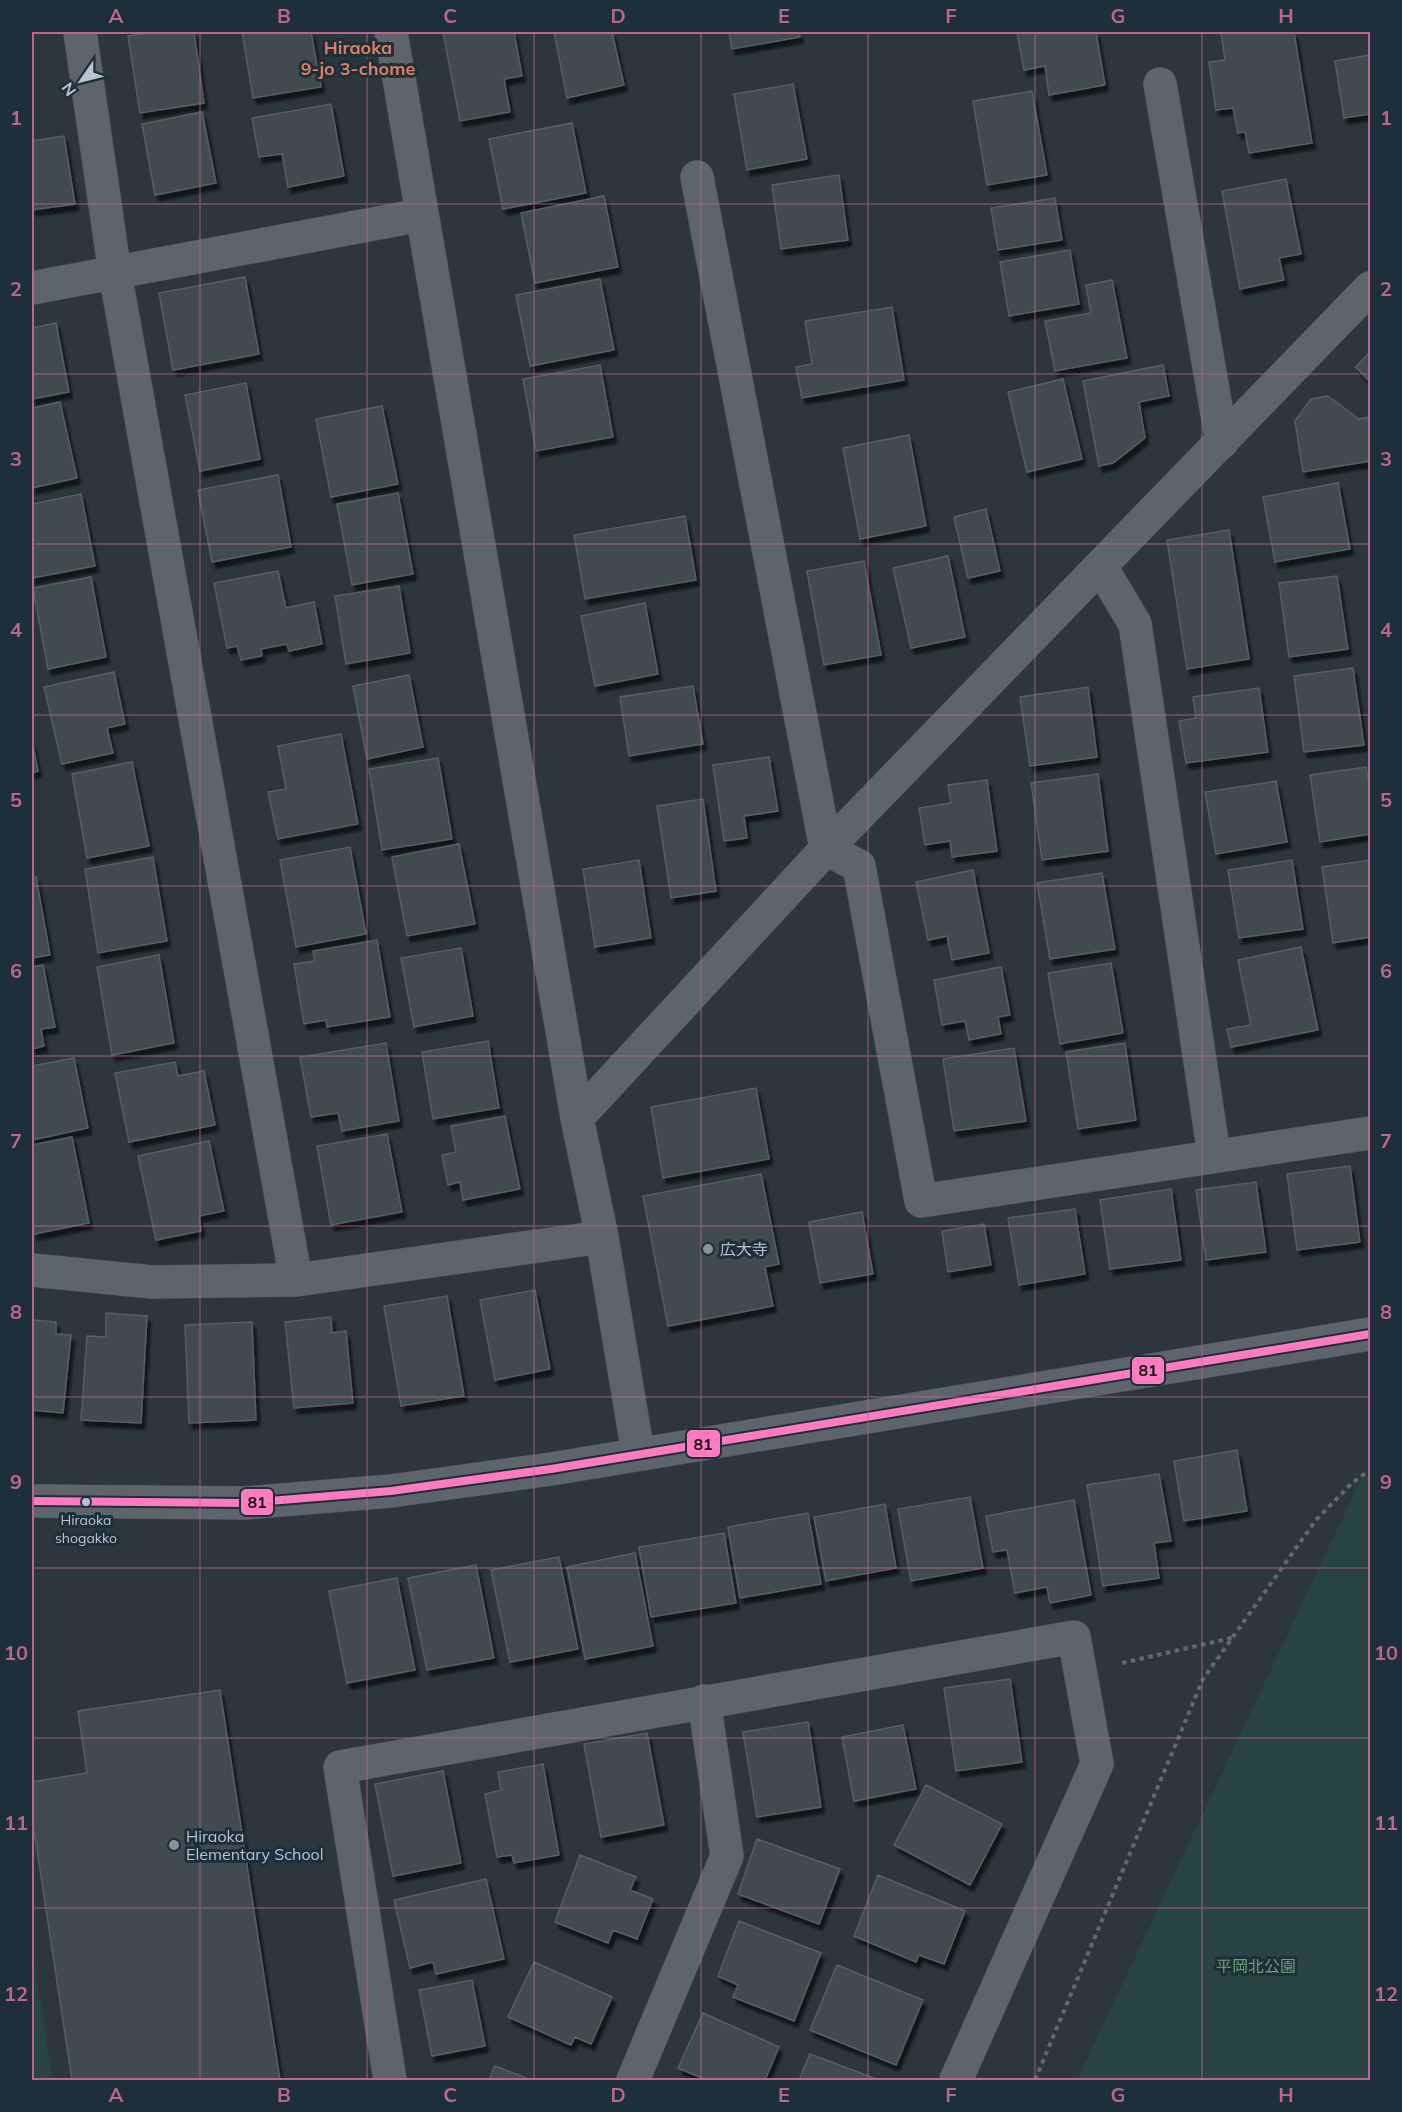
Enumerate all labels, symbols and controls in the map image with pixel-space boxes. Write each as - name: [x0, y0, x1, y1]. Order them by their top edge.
- text: A: [109, 3, 124, 28]
- text: B: [277, 3, 291, 28]
- text: C: [443, 3, 457, 28]
- text: D: [610, 3, 626, 28]
- text: E: [778, 3, 790, 28]
- text: F: [945, 3, 957, 28]
- text: G: [1111, 3, 1125, 28]
- text: H: [1278, 3, 1294, 28]
- district label: Hiraoka 9-jo 3-chome: [301, 36, 415, 80]
- north arrow: [51, 51, 111, 111]
- text: N: [57, 79, 80, 100]
- text: 1: [10, 105, 22, 130]
- text: 1: [1380, 105, 1392, 130]
- text: 2: [10, 276, 22, 301]
- text: 2: [1380, 276, 1392, 301]
- text: 3: [10, 446, 22, 471]
- text: 3: [1380, 446, 1392, 471]
- text: 4: [10, 617, 22, 642]
- text: 4: [1380, 617, 1392, 642]
- text: 5: [10, 787, 22, 812]
- text: 5: [1380, 787, 1392, 812]
- text: 6: [10, 958, 22, 983]
- text: 6: [1380, 958, 1392, 983]
- text: 7: [10, 1128, 22, 1153]
- text: 7: [1380, 1128, 1392, 1153]
- place label: 広大寺: [720, 1239, 768, 1259]
- marker: 広大寺: [701, 1242, 715, 1256]
- text: 8: [10, 1299, 22, 1324]
- text: 8: [1380, 1299, 1392, 1324]
- line badge: 81: [1131, 1356, 1165, 1385]
- text: 81: [1138, 1360, 1158, 1380]
- line badge: 81: [686, 1429, 721, 1458]
- text: 81: [693, 1434, 713, 1454]
- text: 9: [10, 1469, 22, 1494]
- text: 9: [1380, 1469, 1392, 1494]
- line badge: 81: [240, 1488, 274, 1516]
- text: 81: [247, 1492, 267, 1512]
- marker: Hiraoka shogakko: [80, 1496, 92, 1508]
- place label: Hiraoka shogakko: [55, 1511, 117, 1547]
- text: 10: [4, 1640, 28, 1665]
- text: 10: [1374, 1640, 1398, 1665]
- text: 11: [4, 1810, 28, 1835]
- text: 11: [1374, 1810, 1398, 1835]
- place label: Hiraoka Elementary School: [186, 1826, 324, 1864]
- marker: Hiraoka Elementary School: [167, 1838, 181, 1852]
- park label: 平岡北公園: [1216, 1956, 1296, 1976]
- text: 12: [4, 1981, 28, 2006]
- text: 12: [1374, 1981, 1398, 2006]
- text: A: [109, 2082, 124, 2107]
- text: B: [277, 2082, 291, 2107]
- text: C: [443, 2082, 457, 2107]
- text: D: [610, 2082, 626, 2107]
- text: E: [778, 2082, 790, 2107]
- text: F: [945, 2082, 957, 2107]
- text: G: [1111, 2082, 1125, 2107]
- text: H: [1278, 2082, 1294, 2107]

